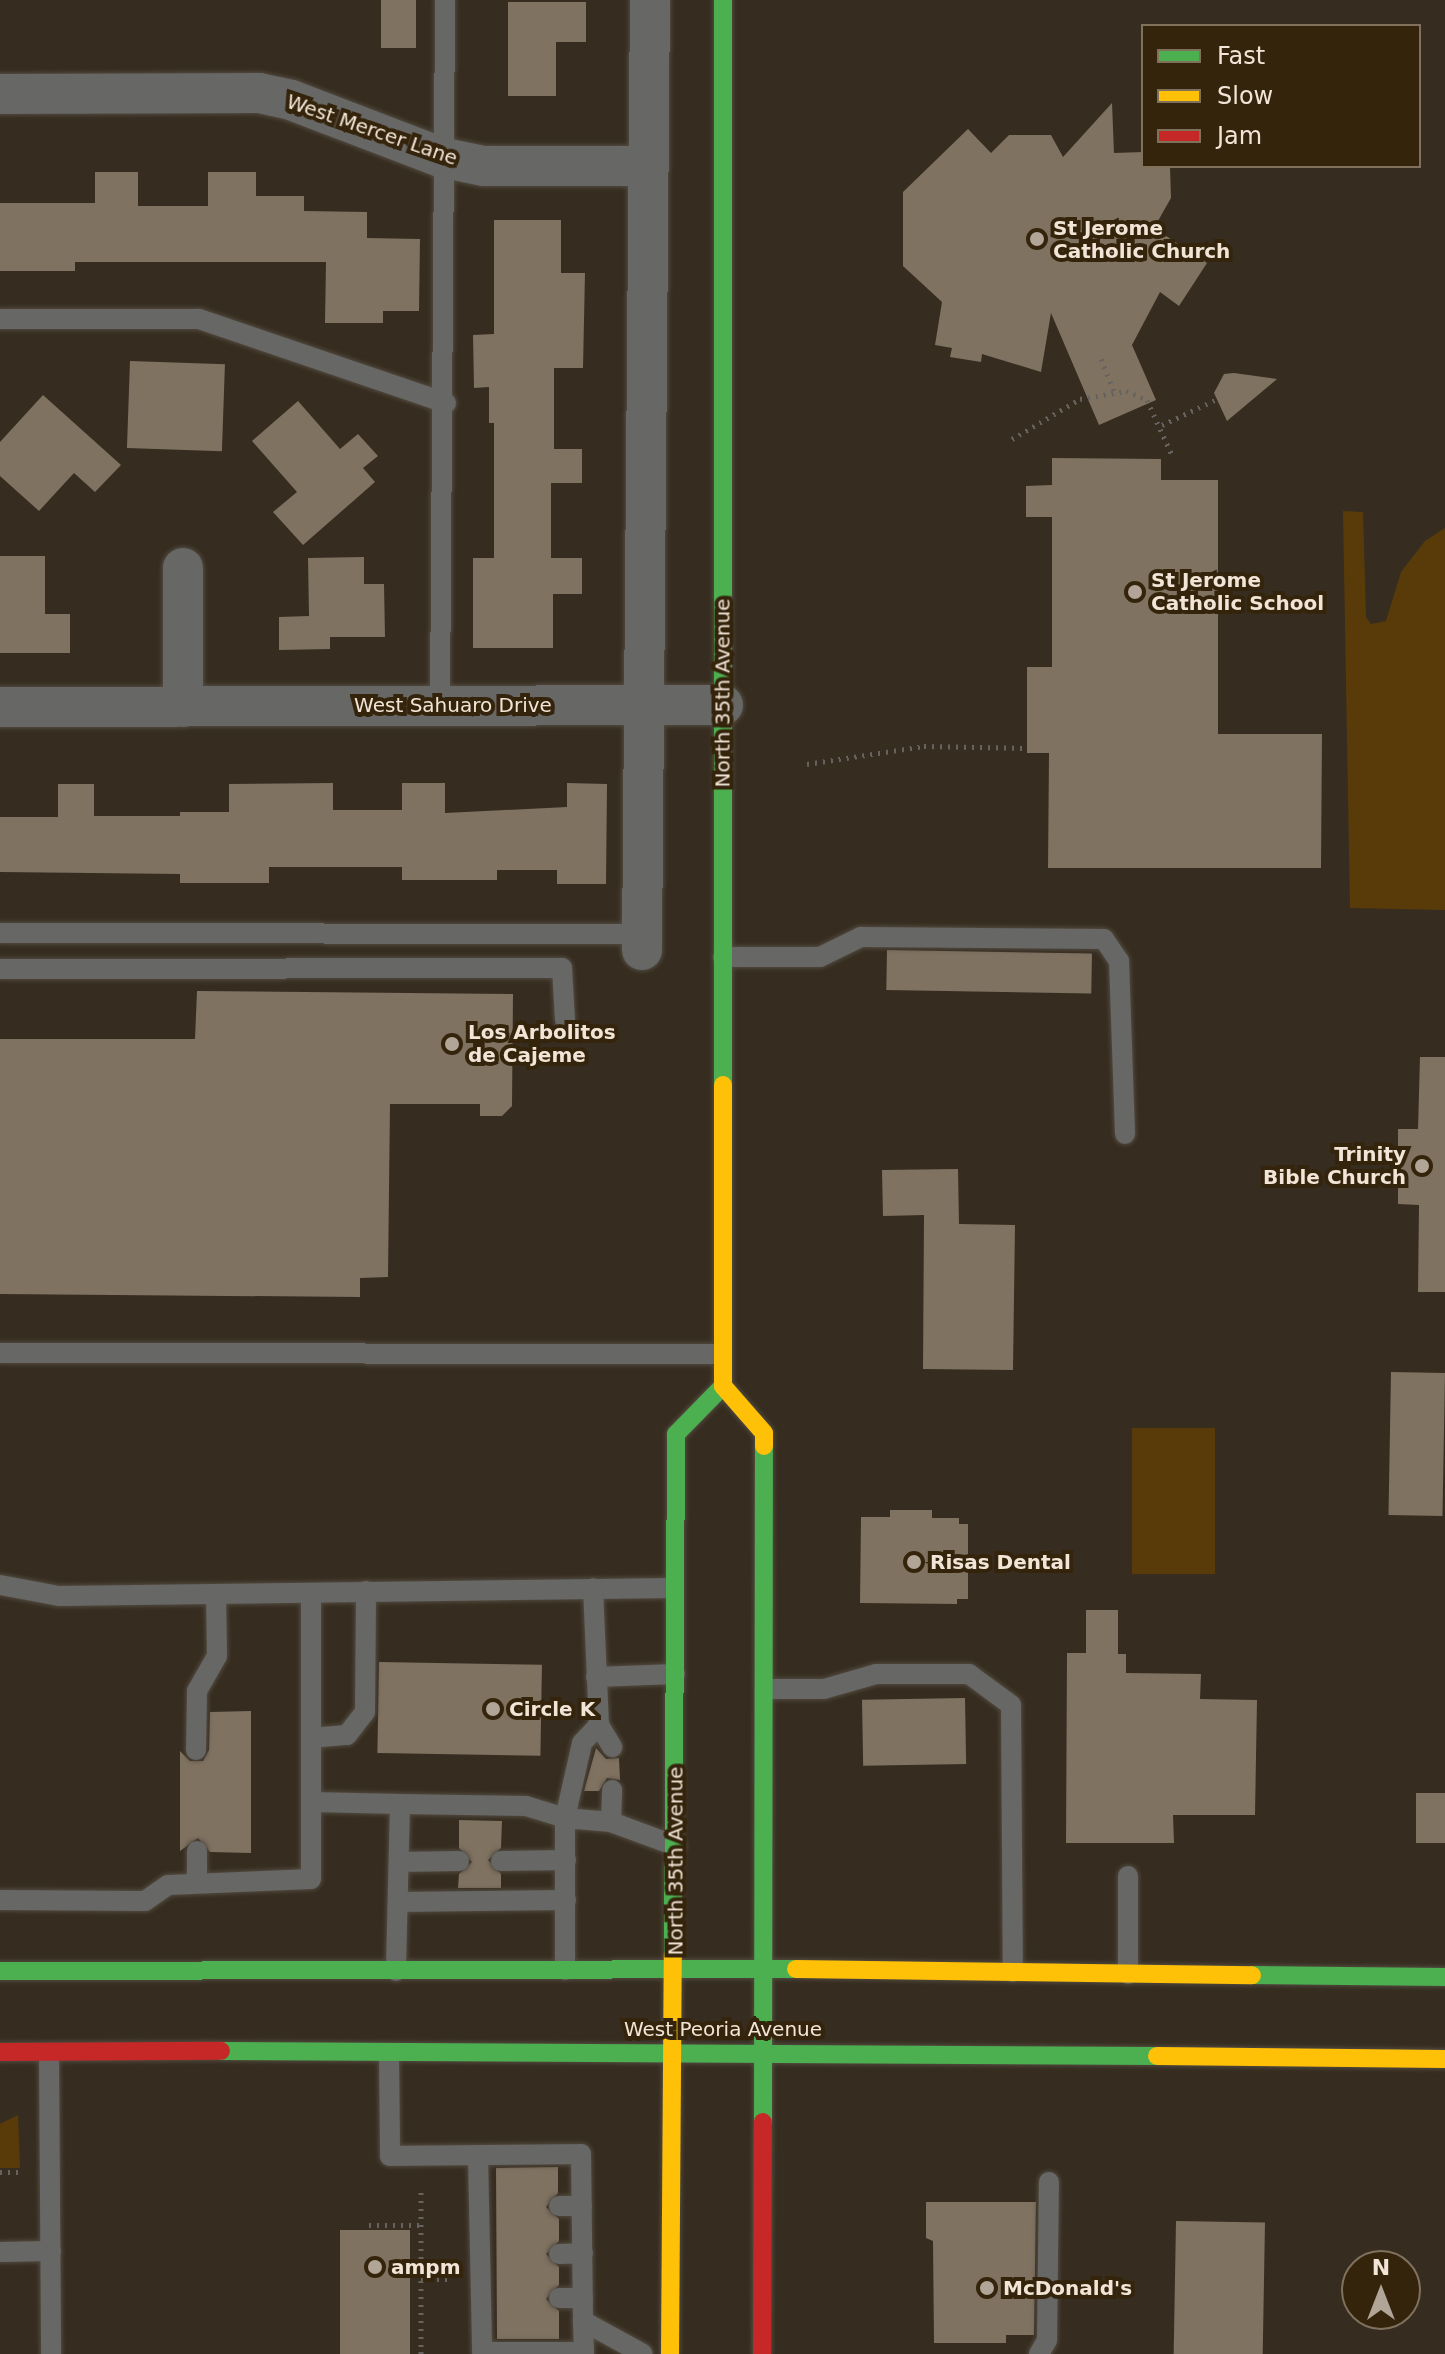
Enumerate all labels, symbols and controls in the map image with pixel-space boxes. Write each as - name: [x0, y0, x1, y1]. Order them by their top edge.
- legend: [1141, 24, 1421, 168]
- text: Fast: [1217, 42, 1265, 70]
- text: Slow: [1217, 82, 1273, 110]
- street label: West Mercer Lane: [283, 89, 461, 171]
- text: Jam: [1217, 122, 1262, 150]
- place label: St Jerome Catholic Church: [1053, 216, 1230, 263]
- marker: St Jerome Catholic Church: [1028, 230, 1046, 248]
- place label: St Jerome Catholic School: [1151, 568, 1324, 615]
- marker: St Jerome Catholic School: [1126, 583, 1144, 601]
- street label: North 35th Avenue: [711, 599, 735, 787]
- street label: West Sahuaro Drive: [354, 693, 552, 717]
- place label: Los Arbolitos de Cajeme: [468, 1020, 616, 1067]
- marker: Los Arbolitos de Cajeme: [443, 1035, 461, 1053]
- place label: Trinity Bible Church: [1263, 1142, 1406, 1189]
- marker: Trinity Bible Church: [1413, 1157, 1431, 1175]
- place label: Risas Dental: [930, 1550, 1071, 1574]
- marker: Risas Dental: [905, 1553, 923, 1571]
- place label: Circle K: [509, 1697, 595, 1721]
- marker: Circle K: [484, 1700, 502, 1718]
- street label: North 35th Avenue: [664, 1767, 688, 1955]
- street label: West Peoria Avenue: [624, 2017, 822, 2041]
- north arrow: [1341, 2250, 1421, 2330]
- place label: ampm: [391, 2255, 460, 2279]
- text: N: [1372, 2255, 1390, 2280]
- marker: ampm: [366, 2258, 384, 2276]
- place label: McDonald's: [1003, 2276, 1132, 2300]
- marker: McDonald's: [978, 2279, 996, 2297]

